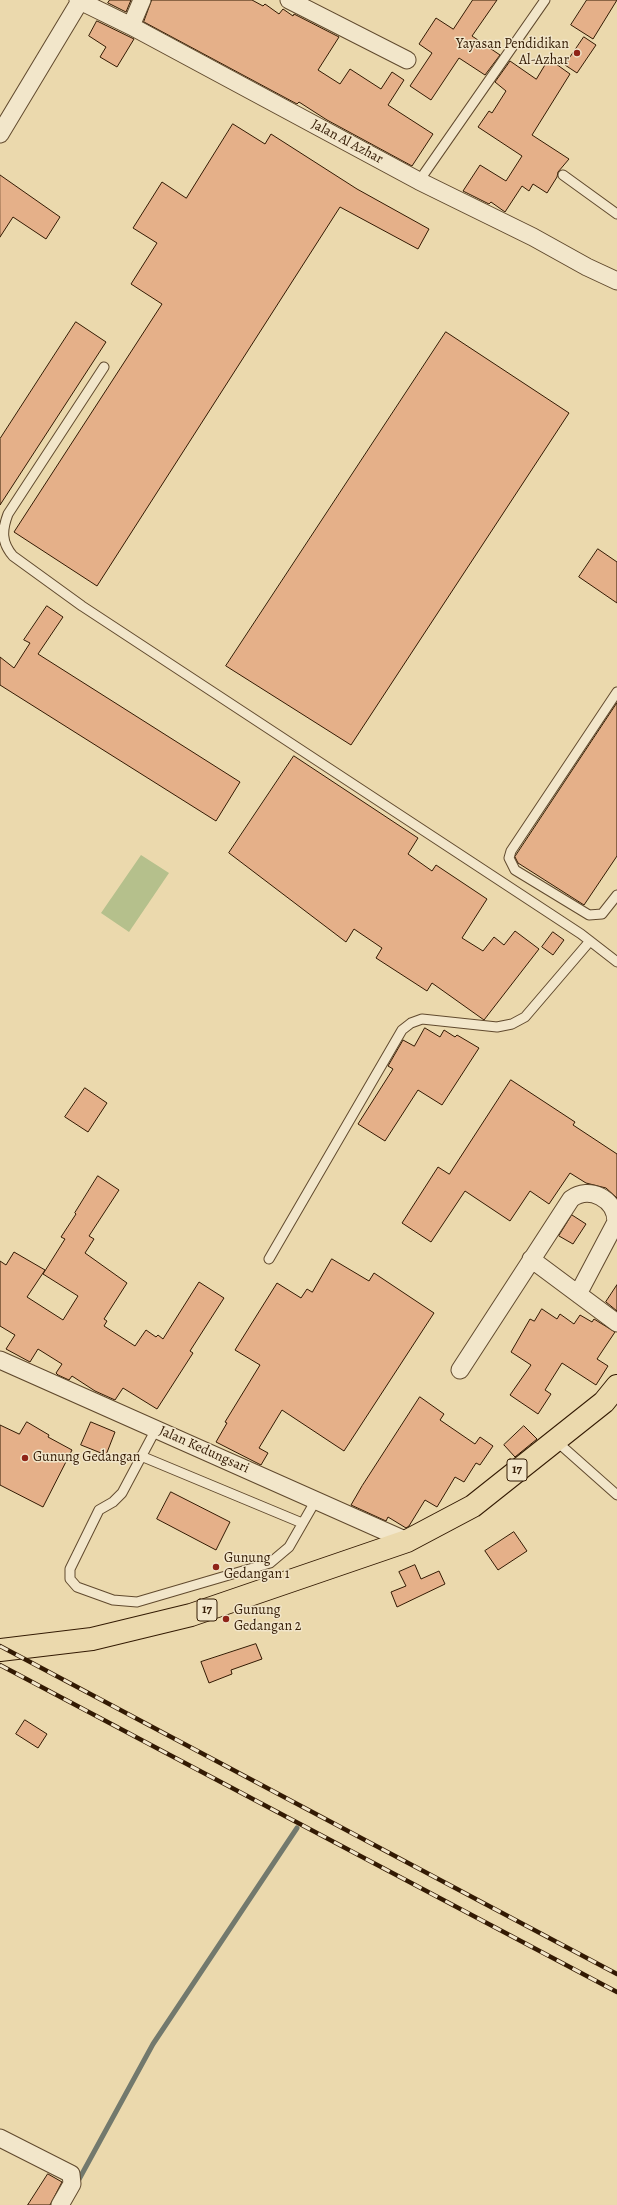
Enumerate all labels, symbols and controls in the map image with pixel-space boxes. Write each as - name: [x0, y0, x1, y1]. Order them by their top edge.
- place label: Yayasan Pendidikan Al-Azhar: [456, 37, 569, 70]
- marker: Yayasan Pendidikan Al-Azhar: [572, 48, 582, 58]
- street label: Jalan Al Azhar: [308, 116, 386, 168]
- street label: Jalan Kedungsari: [156, 1423, 252, 1477]
- place label: Gunung Gedangan: [33, 1450, 140, 1466]
- marker: Gunung Gedangan: [20, 1453, 30, 1463]
- road number: 17: [507, 1459, 527, 1481]
- place label: Gunung Gedangan 1: [224, 1551, 290, 1584]
- marker: Gunung Gedangan 1: [211, 1562, 221, 1572]
- road number: 17: [197, 1599, 217, 1621]
- place label: Gunung Gedangan 2: [234, 1603, 301, 1636]
- marker: Gunung Gedangan 2: [221, 1614, 231, 1624]

